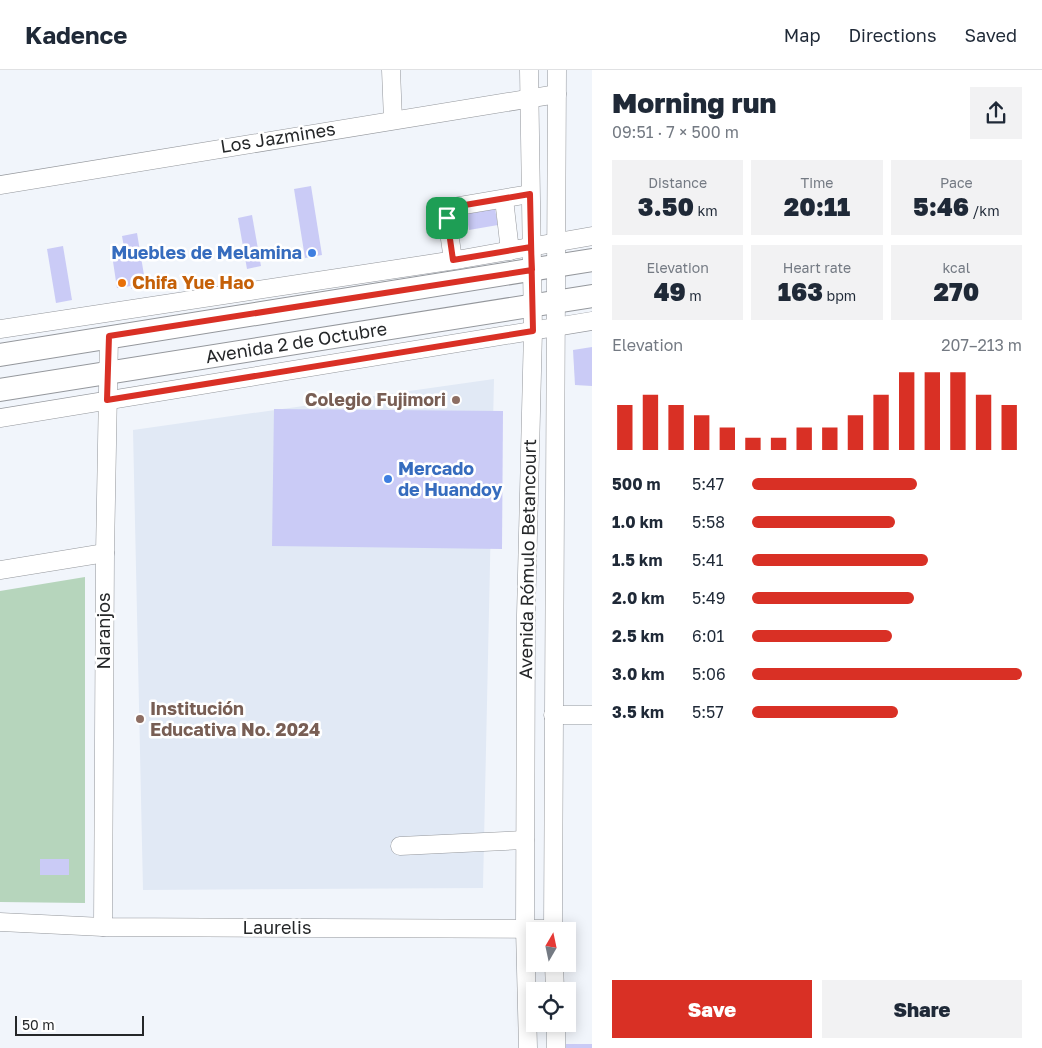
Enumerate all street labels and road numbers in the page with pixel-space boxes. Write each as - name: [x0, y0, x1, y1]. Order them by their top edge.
- street label: Los Jazmines: [219, 117, 337, 157]
- street label: Avenida 2 de Octubre: [204, 317, 388, 367]
- street label: Avenida Rómulo Betancourt: [514, 439, 540, 679]
- street label: Naranjos: [92, 592, 114, 670]
- street label: Laurelis: [243, 916, 311, 938]

